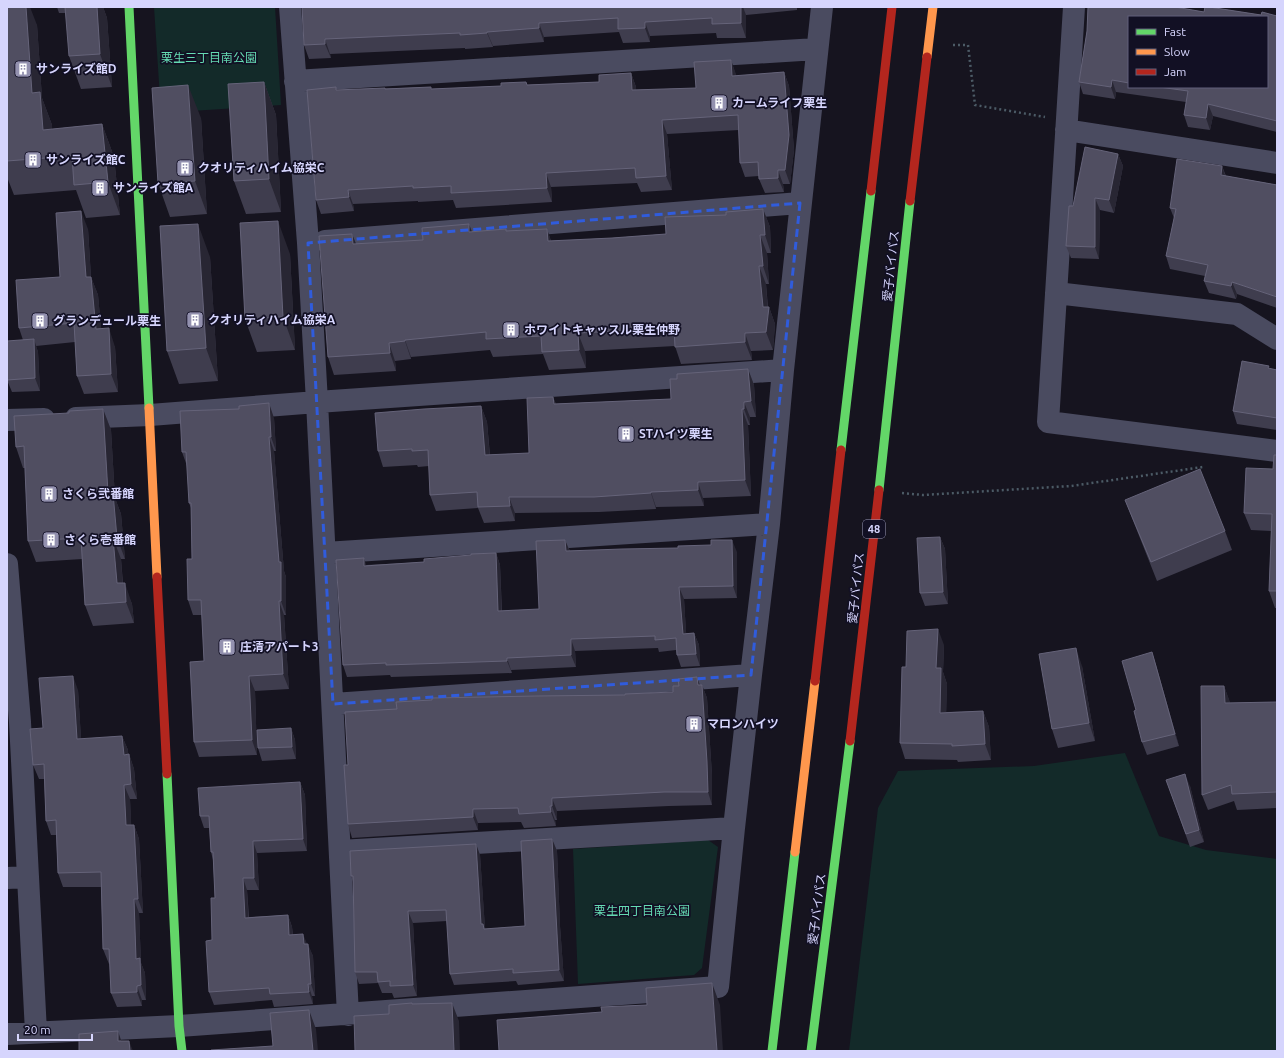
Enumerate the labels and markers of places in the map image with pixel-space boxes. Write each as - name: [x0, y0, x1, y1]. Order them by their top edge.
- building icon: サンライズ館D: [13, 59, 33, 79]
- place label: サンライズ館D: [36, 62, 117, 75]
- building icon: カームライフ栗生: [709, 93, 729, 113]
- place label: カームライフ栗生: [732, 96, 827, 109]
- building icon: サンライズ館C: [23, 150, 43, 170]
- place label: サンライズ館C: [46, 153, 126, 166]
- building icon: クオリティハイム協栄C: [175, 158, 195, 178]
- place label: クオリティハイム協栄C: [198, 161, 325, 174]
- building icon: サンライズ館A: [90, 178, 110, 198]
- place label: サンライズ館A: [113, 181, 194, 194]
- building icon: クオリティハイム協栄A: [185, 310, 205, 330]
- building icon: グランデュール栗生: [30, 311, 50, 331]
- place label: クオリティハイム協栄A: [208, 313, 336, 326]
- place label: グランデュール栗生: [53, 314, 161, 327]
- building icon: ホワイトキャッスル栗生仲野: [501, 320, 521, 340]
- place label: ホワイトキャッスル栗生仲野: [524, 323, 680, 336]
- building icon: STハイツ栗生: [616, 424, 636, 444]
- place label: STハイツ栗生: [639, 427, 713, 440]
- building icon: さくら弐番館: [39, 484, 59, 504]
- place label: さくら弐番館: [62, 487, 134, 500]
- building icon: さくら壱番館: [41, 530, 61, 550]
- place label: さくら壱番館: [64, 533, 136, 546]
- building icon: 庄清アパート3: [217, 637, 237, 657]
- place label: 庄清アパート3: [240, 640, 319, 653]
- building icon: マロンハイツ: [684, 714, 704, 734]
- place label: マロンハイツ: [707, 717, 779, 730]

